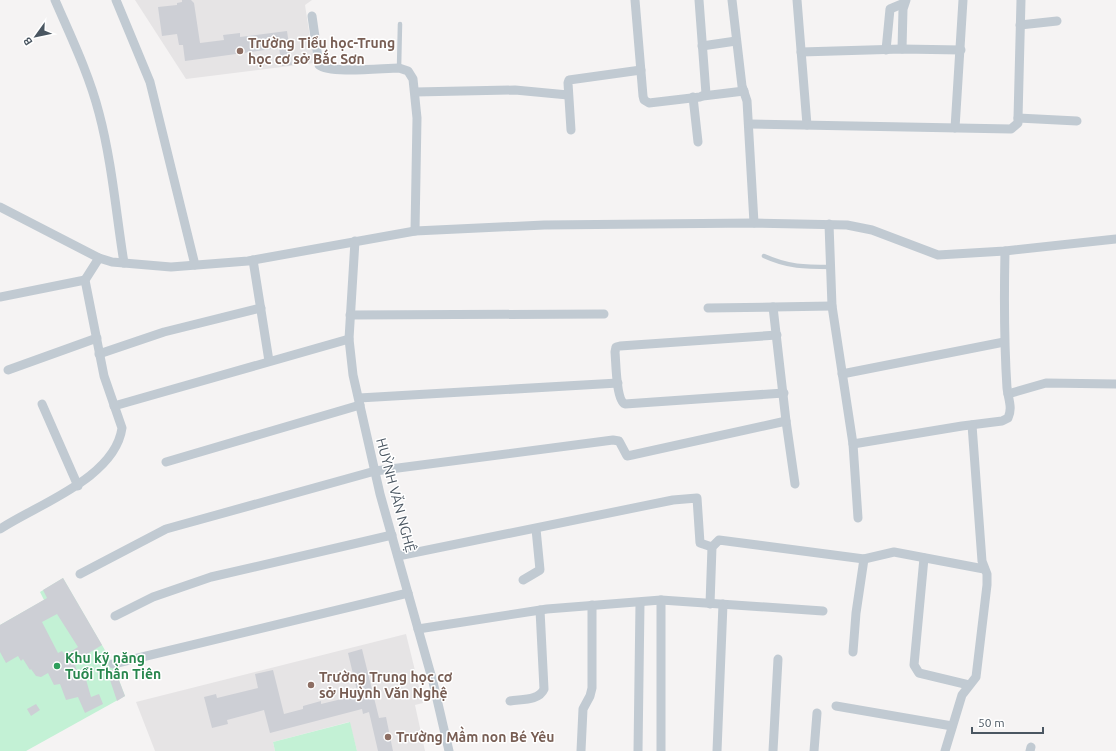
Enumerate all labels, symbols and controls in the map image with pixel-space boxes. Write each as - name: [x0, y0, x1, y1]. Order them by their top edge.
- north arrow: [16, 16, 56, 56]
- text: B: [21, 35, 35, 48]
- place label: Trường Tiểu học-Trung học cơ sở Bắc Sơn: [248, 35, 395, 67]
- marker: Trường Tiểu học-Trung học cơ sở Bắc Sơn: [235, 46, 245, 56]
- street label: HUỲNH VĂN NGHỆ: [373, 436, 420, 554]
- place label: Khu kỹ năng Tuổi Thần Tiên: [65, 650, 161, 682]
- marker: Khu kỹ năng Tuổi Thần Tiên: [52, 661, 62, 671]
- place label: Trường Trung học cơ sở Huỳnh Văn Nghệ: [319, 669, 453, 701]
- marker: Trường Trung học cơ sở Huỳnh Văn Nghệ: [306, 680, 316, 690]
- scale bar: [972, 709, 1043, 735]
- text: 50 m: [978, 716, 1005, 729]
- place label: Trường Mầm non Bé Yêu: [396, 726, 555, 745]
- marker: Trường Mầm non Bé Yêu: [383, 732, 393, 742]

